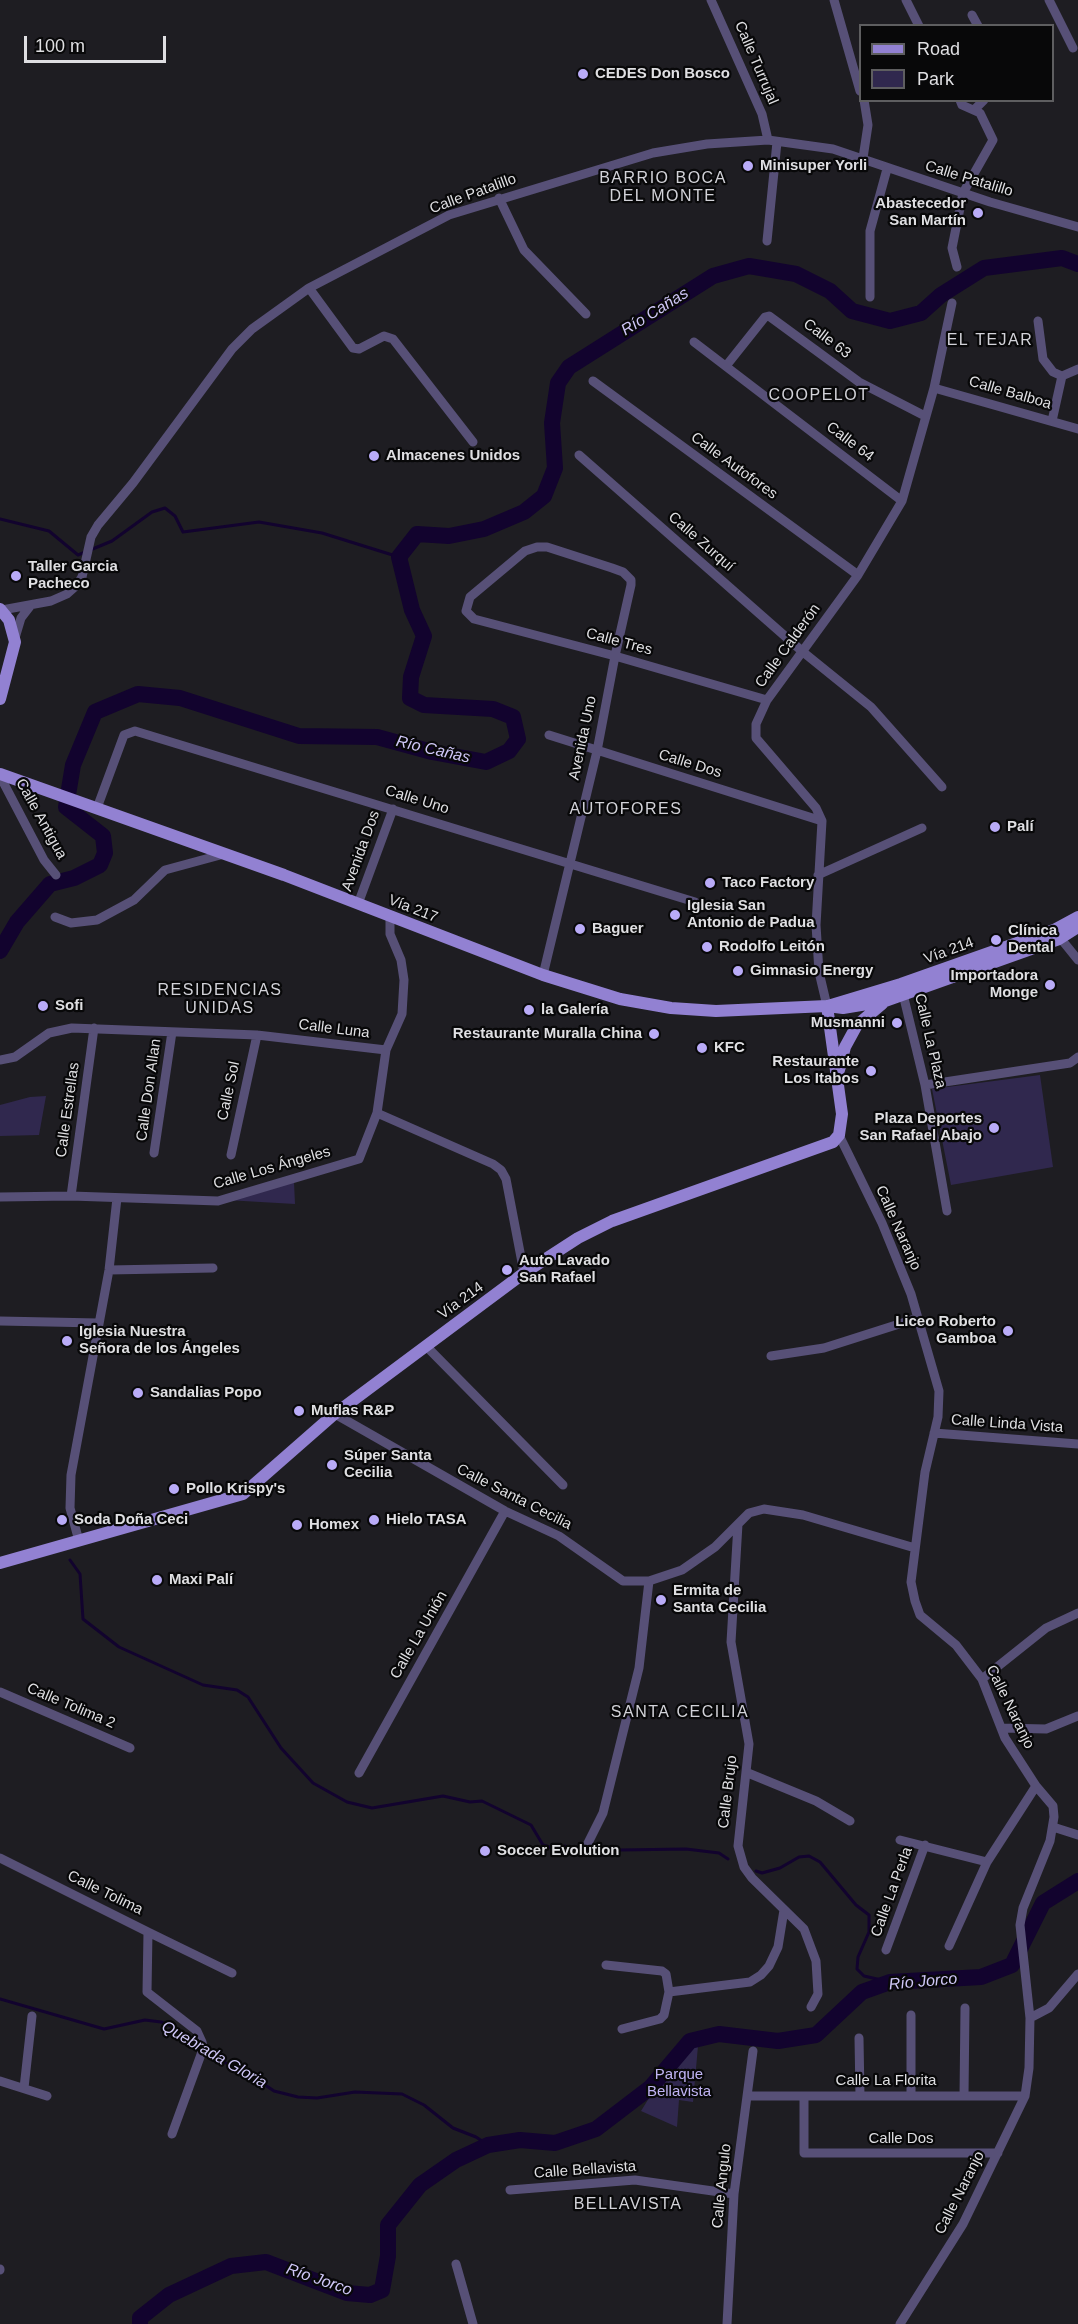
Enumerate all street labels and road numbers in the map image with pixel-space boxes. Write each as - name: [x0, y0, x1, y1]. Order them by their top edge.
- street label: Calle Turrujal: [730, 19, 782, 107]
- street label: Calle Patalillo: [923, 157, 1015, 201]
- street label: Calle Patalillo: [427, 170, 519, 218]
- street label: Calle 63: [800, 315, 854, 363]
- street label: Calle Balboa: [967, 373, 1053, 413]
- street label: Calle 64: [823, 418, 877, 466]
- street label: Calle Autofores: [687, 429, 781, 503]
- street label: Calle Zurquí: [664, 508, 738, 576]
- street label: Calle Calderón: [752, 601, 824, 691]
- street label: Calle Tres: [584, 625, 654, 659]
- street label: Avenida Uno: [565, 694, 601, 782]
- street label: Calle Dos: [656, 746, 724, 782]
- street label: Calle Antigua: [12, 776, 70, 862]
- street label: Calle Uno: [383, 782, 451, 818]
- street label: Avenida Dos: [338, 808, 384, 894]
- street label: Vía 217: [386, 891, 440, 927]
- street label: Vía 214: [922, 934, 976, 968]
- street label: Calle La Plaza: [910, 992, 950, 1090]
- street label: Calle Luna: [297, 1016, 371, 1042]
- street label: Calle Don Allan: [133, 1038, 165, 1142]
- street label: Calle Sol: [214, 1060, 244, 1122]
- street label: Calle Estrellas: [52, 1061, 84, 1159]
- street label: Calle Los Ángeles: [211, 1143, 333, 1193]
- street label: Calle Naranjo: [871, 1183, 925, 1273]
- street label: Vía 214: [435, 1279, 487, 1323]
- street label: Calle Linda Vista: [950, 1411, 1064, 1437]
- street label: Calle Santa Cecilia: [453, 1460, 575, 1534]
- street label: Calle La Unión: [387, 1588, 451, 1682]
- street label: Calle Naranjo: [982, 1662, 1038, 1752]
- street label: Calle Tolima 2: [24, 1679, 118, 1733]
- street label: Calle Brujo: [715, 1754, 741, 1830]
- street label: Calle La Perla: [867, 1845, 917, 1939]
- street label: Calle Tolima: [64, 1867, 146, 1919]
- street label: Calle La Florita: [836, 2072, 936, 2090]
- street label: Calle Dos: [868, 2130, 934, 2148]
- street label: Calle Angulo: [709, 2143, 735, 2229]
- street label: Calle Naranjo: [931, 2148, 989, 2238]
- street label: Calle Bellavista: [533, 2157, 637, 2183]

